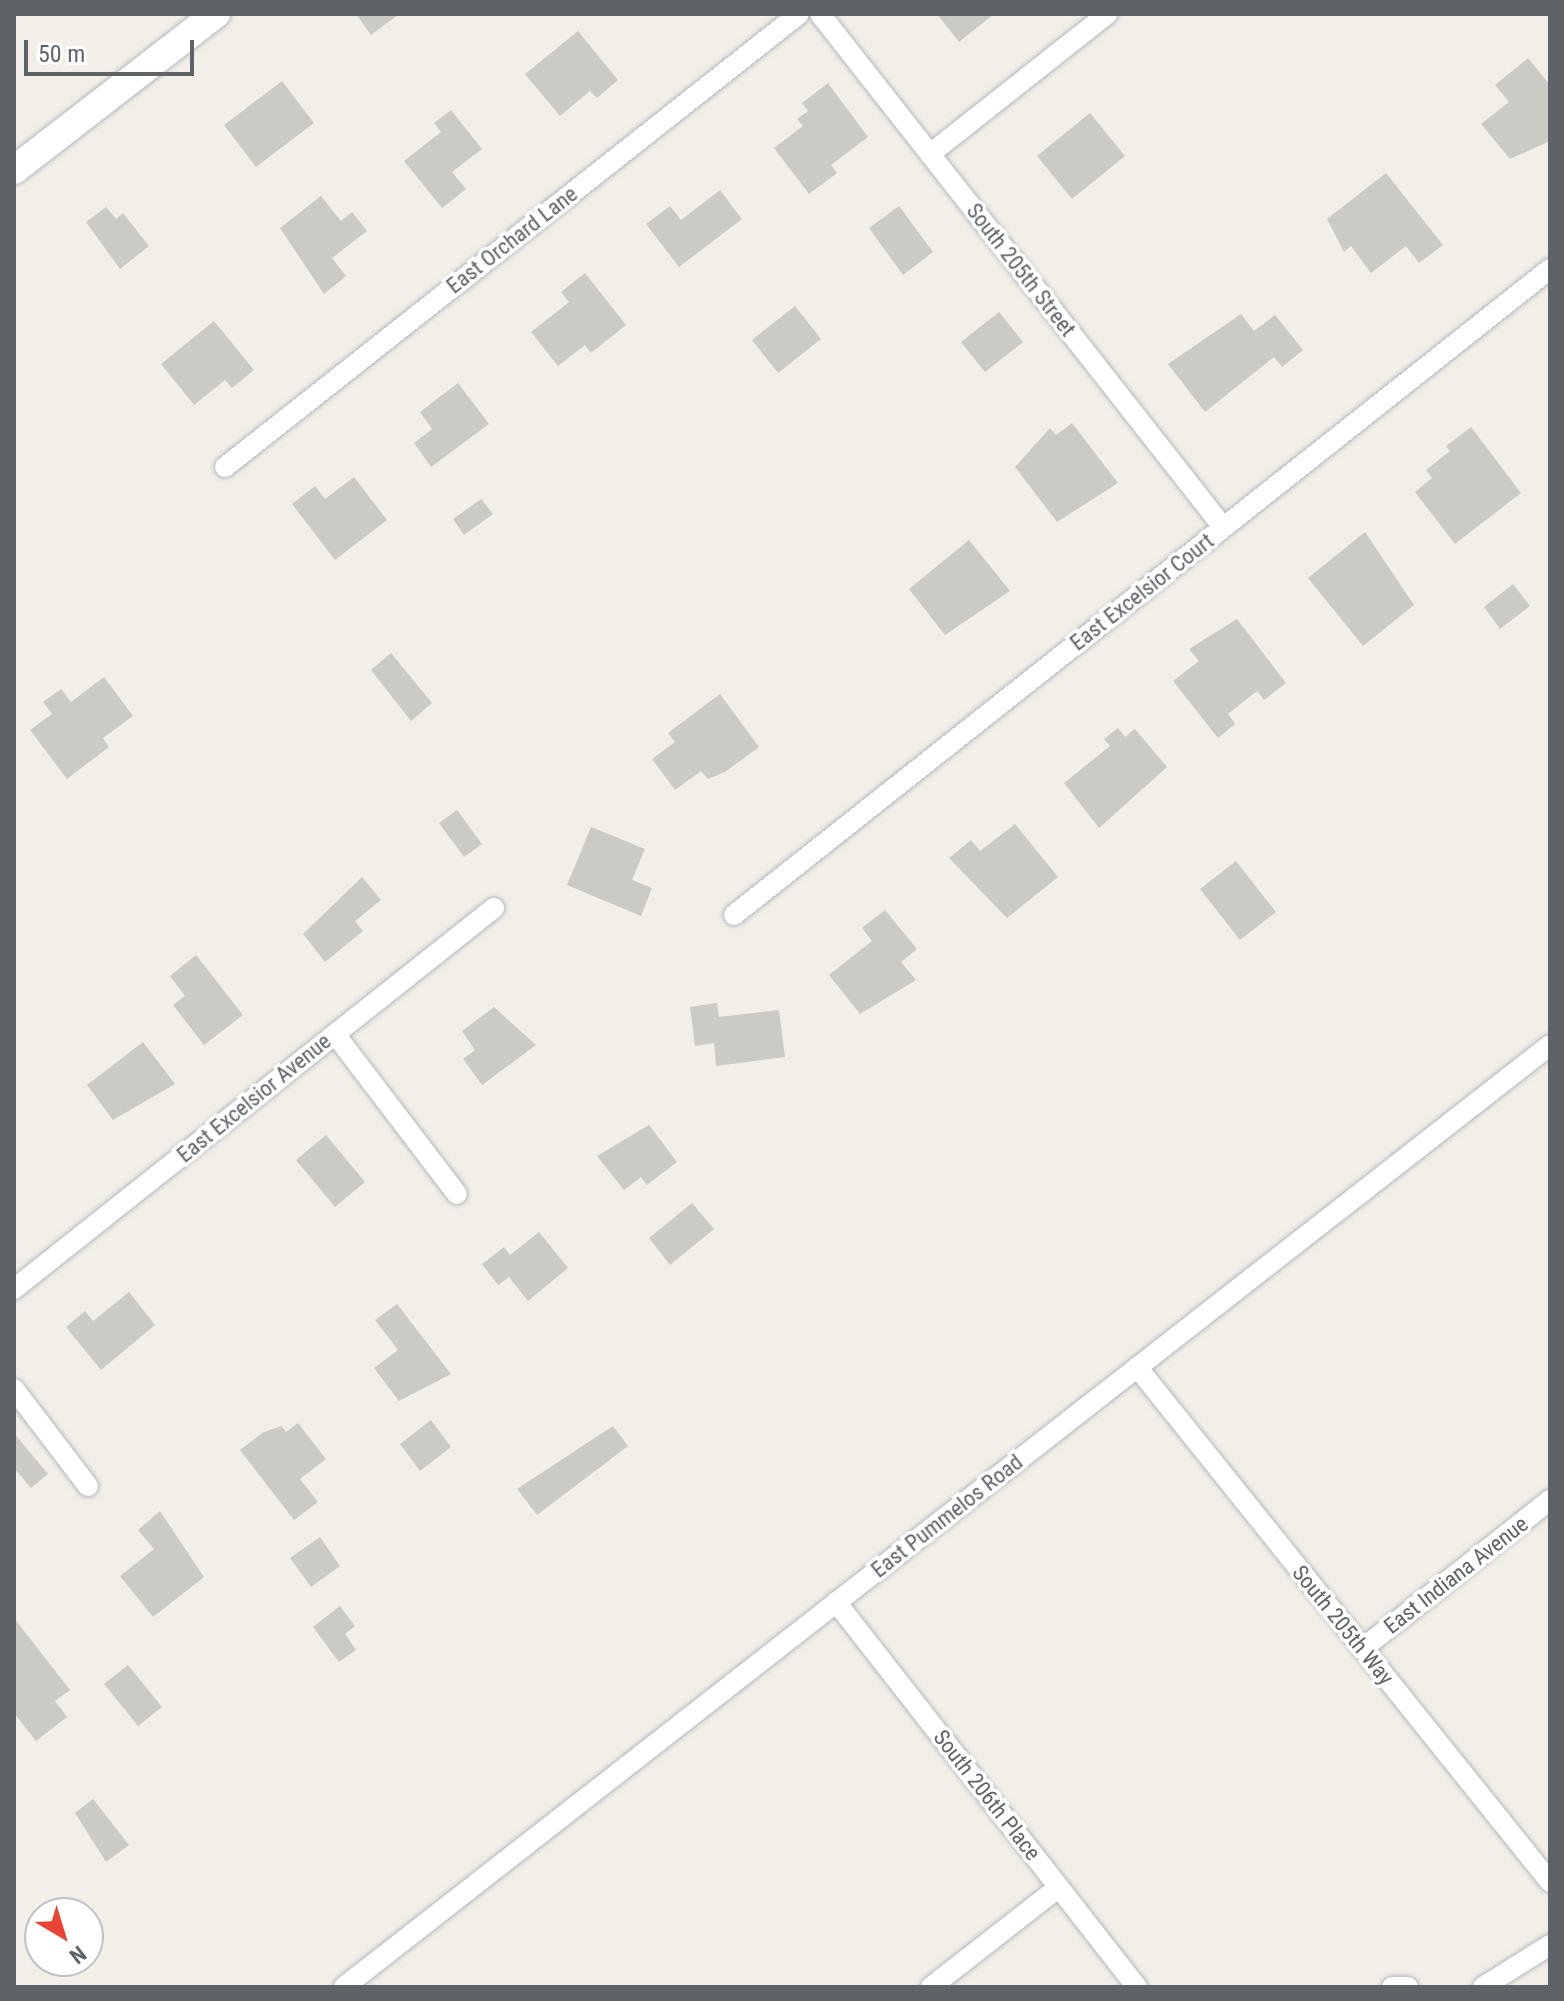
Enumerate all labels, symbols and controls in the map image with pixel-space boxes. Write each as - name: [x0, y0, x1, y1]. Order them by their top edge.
- scale bar: [28, 24, 198, 74]
- text: 50 m: [38, 40, 85, 68]
- street label: East Orchard Lane: [441, 181, 583, 299]
- street label: South 205th Street: [961, 198, 1081, 342]
- street label: East Excelsior Court: [1065, 528, 1219, 656]
- street label: East Excelsior Avenue: [172, 1028, 336, 1168]
- street label: East Pummelos Road: [866, 1449, 1028, 1583]
- street label: East Indiana Avenue: [1379, 1511, 1533, 1639]
- street label: South 205th Way: [1287, 1560, 1399, 1690]
- street label: South 206th Place: [928, 1725, 1046, 1865]
- north arrow: [24, 1897, 104, 1977]
- text: N: [65, 1941, 91, 1969]

